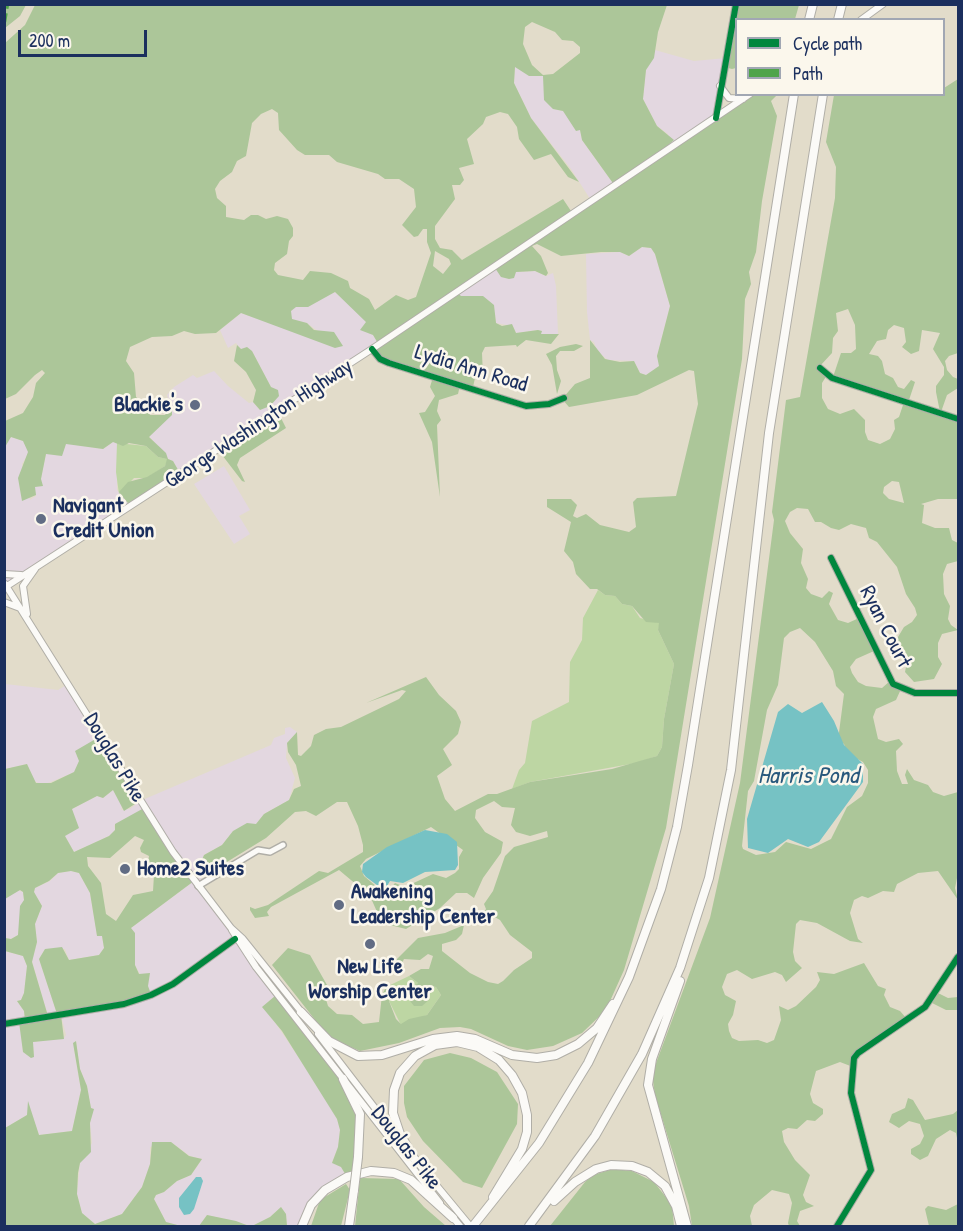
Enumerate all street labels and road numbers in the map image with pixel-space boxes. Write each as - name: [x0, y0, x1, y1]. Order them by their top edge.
- street label: Lydia Ann Road: [411, 339, 531, 399]
- street label: George Washington Highway: [160, 353, 358, 495]
- street label: Ryan Court: [853, 581, 917, 673]
- street label: Douglas Pike: [77, 709, 151, 807]
- street label: Douglas Pike: [365, 1101, 447, 1195]

